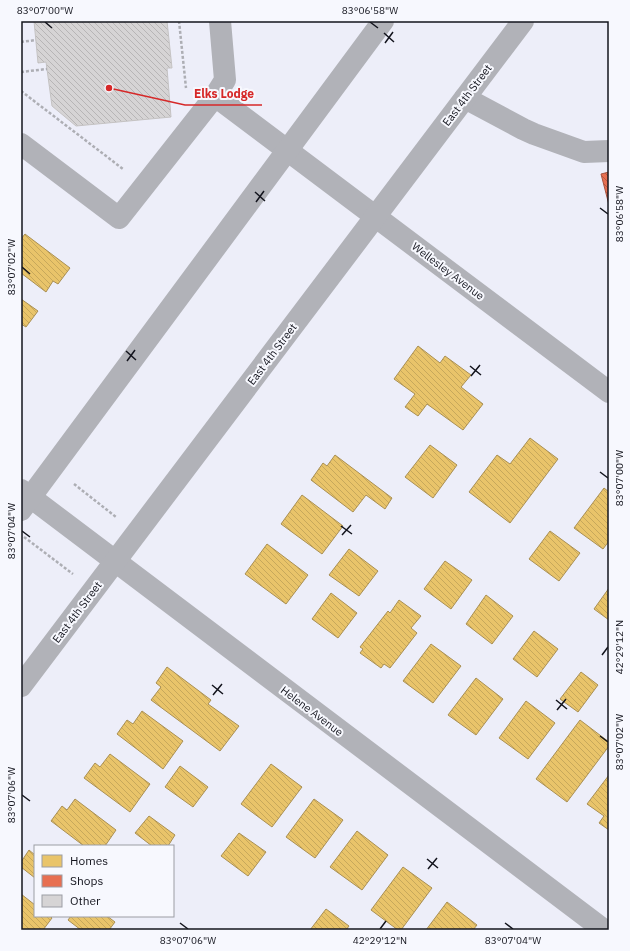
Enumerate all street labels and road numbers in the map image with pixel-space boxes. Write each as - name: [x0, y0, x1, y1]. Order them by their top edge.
- street label: East 4th Street: [439, 61, 495, 129]
- street label: Wellesley Avenue: [409, 239, 487, 303]
- street label: East 4th Street: [244, 320, 300, 388]
- street label: East 4th Street: [49, 578, 105, 646]
- street label: Helene Avenue: [278, 683, 346, 739]

